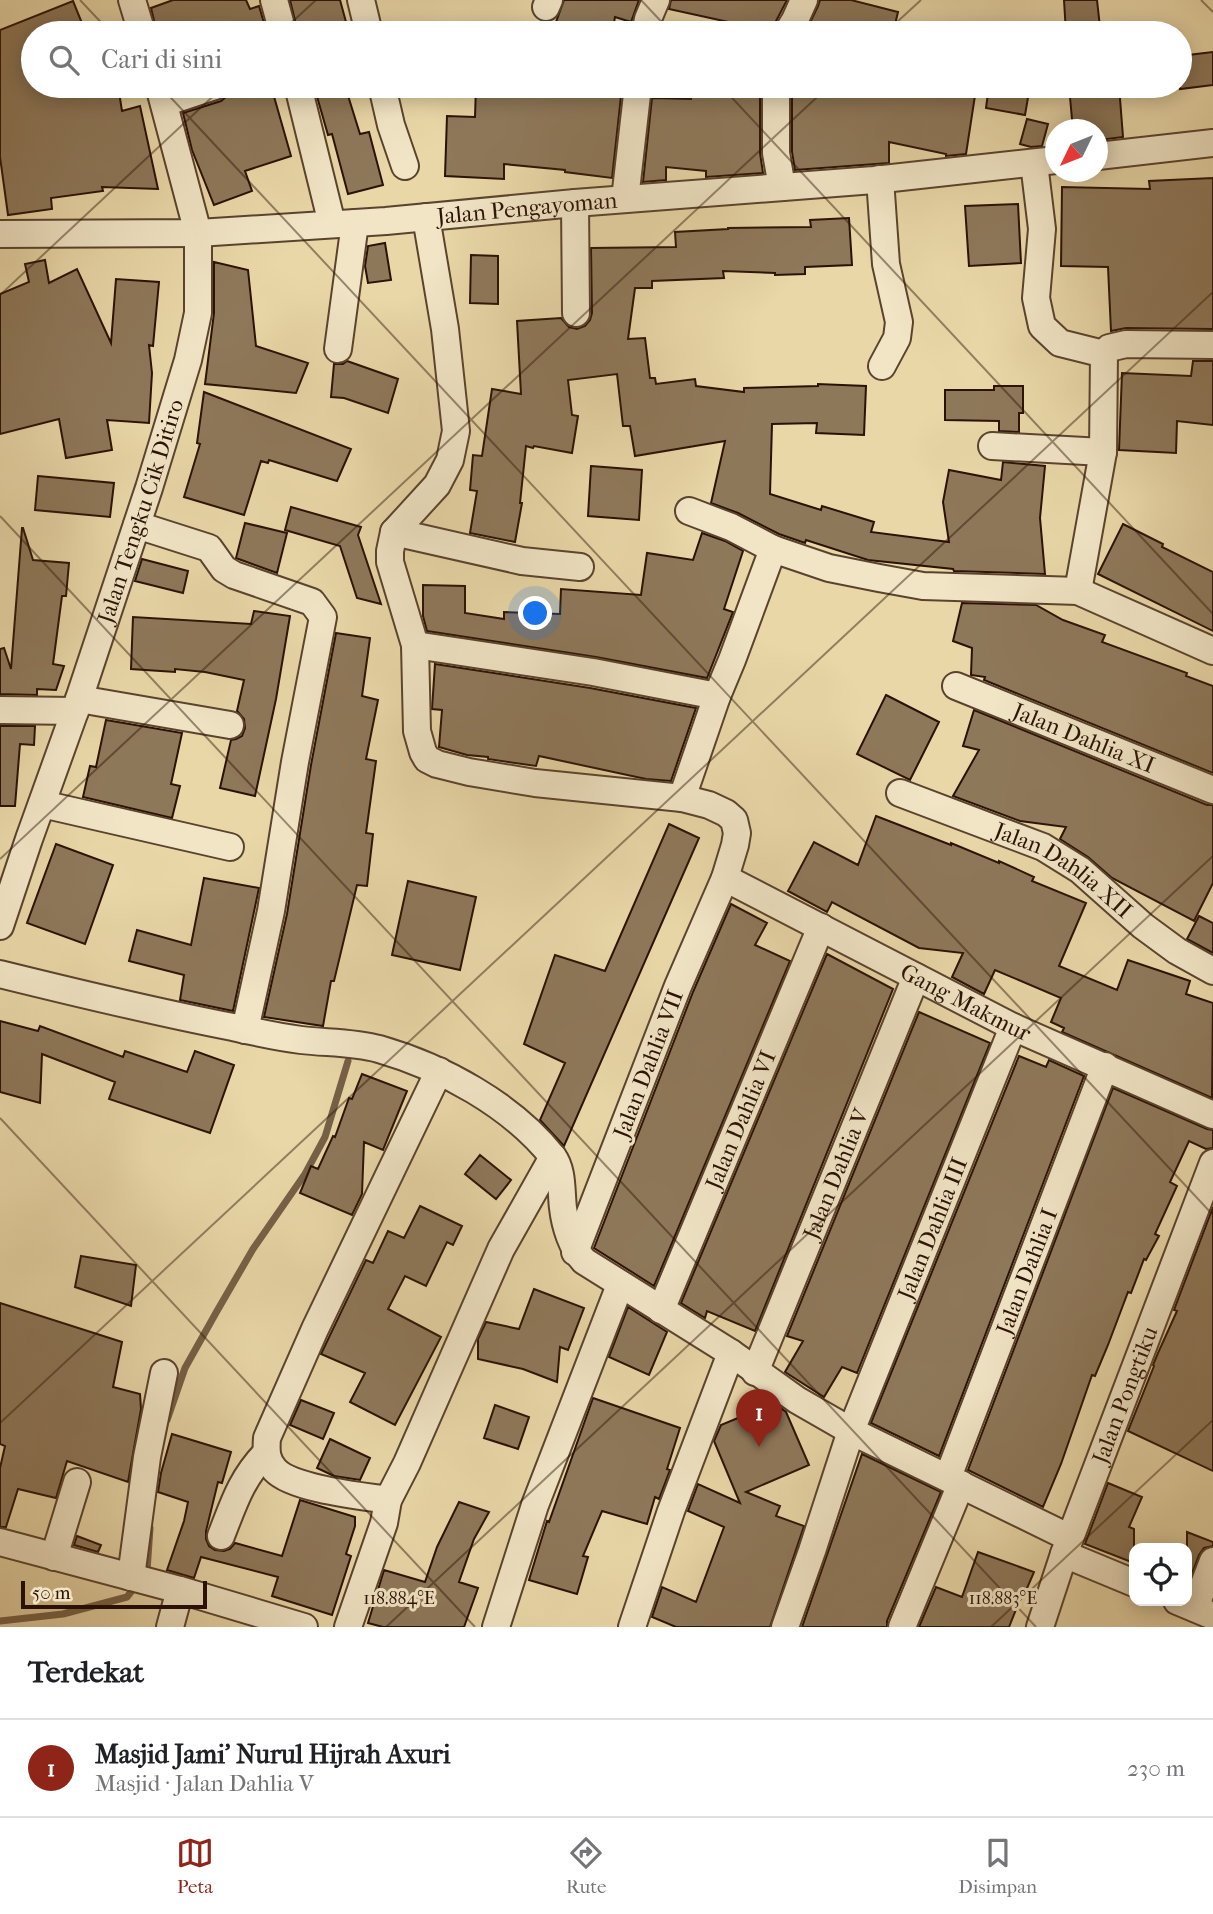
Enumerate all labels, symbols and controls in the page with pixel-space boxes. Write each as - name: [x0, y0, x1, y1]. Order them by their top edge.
- search box: [21, 21, 1192, 98]
- icon: search: [45, 41, 83, 79]
- text: Cari di sini: [101, 44, 222, 75]
- north arrow: [1045, 119, 1108, 182]
- street label: Jalan Pengayoman: [434, 187, 619, 230]
- street label: Jalan Tengku Cik Ditiro: [91, 396, 189, 629]
- your location: [518, 596, 552, 630]
- street label: Jalan Dahlia XI: [1007, 697, 1159, 779]
- street label: Jalan Dahlia XII: [989, 816, 1138, 924]
- street label: Gang Makmur: [896, 958, 1035, 1047]
- street label: Jalan Dahlia VII: [607, 986, 689, 1144]
- street label: Jalan Dahlia VI: [699, 1047, 782, 1195]
- street label: Jalan Dahlia V: [797, 1104, 875, 1245]
- street label: Jalan Dahlia III: [891, 1154, 973, 1306]
- street label: Jalan Dahlia I: [990, 1205, 1063, 1340]
- street label: Jalan Pongtiku: [1086, 1323, 1163, 1470]
- pin: 1: [736, 1389, 782, 1447]
- map controls: [1129, 1543, 1192, 1606]
- button: locate: [1129, 1543, 1192, 1606]
- scale bar: [21, 1578, 206, 1610]
- text: 50 m: [32, 1582, 71, 1604]
- text: 118.884°E: [363, 1588, 435, 1609]
- text: 118.883°E: [969, 1588, 1037, 1609]
- text: Terdekat: [28, 1655, 144, 1690]
- text: Masjid Jami' Nurul Hijrah Axuri: [95, 1739, 451, 1770]
- text: 1: [47, 1755, 55, 1782]
- text: 230 m: [1127, 1755, 1185, 1782]
- text: Masjid · Jalan Dahlia V: [95, 1770, 314, 1797]
- tab: Peta: [176, 1834, 214, 1898]
- tab: Rute: [566, 1834, 606, 1898]
- tab: Disimpan: [958, 1834, 1037, 1898]

